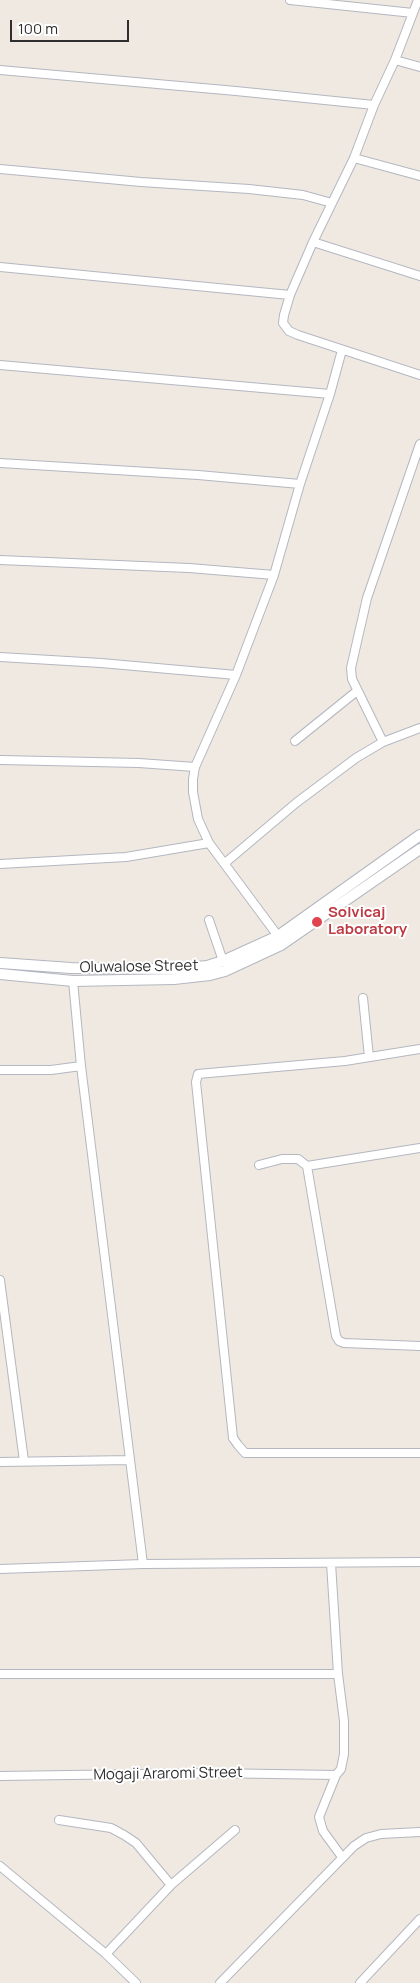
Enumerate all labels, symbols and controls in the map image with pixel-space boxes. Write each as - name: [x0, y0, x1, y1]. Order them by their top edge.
- scale bar: [12, 10, 131, 42]
- text: 100 m: [18, 18, 58, 39]
- place label: Solvicaj Laboratory: [328, 904, 407, 939]
- marker: Solvicaj Laboratory: [310, 915, 324, 929]
- street label: Oluwalose Street: [80, 957, 198, 977]
- street label: Mogaji Araromi Street: [93, 1764, 243, 1784]

